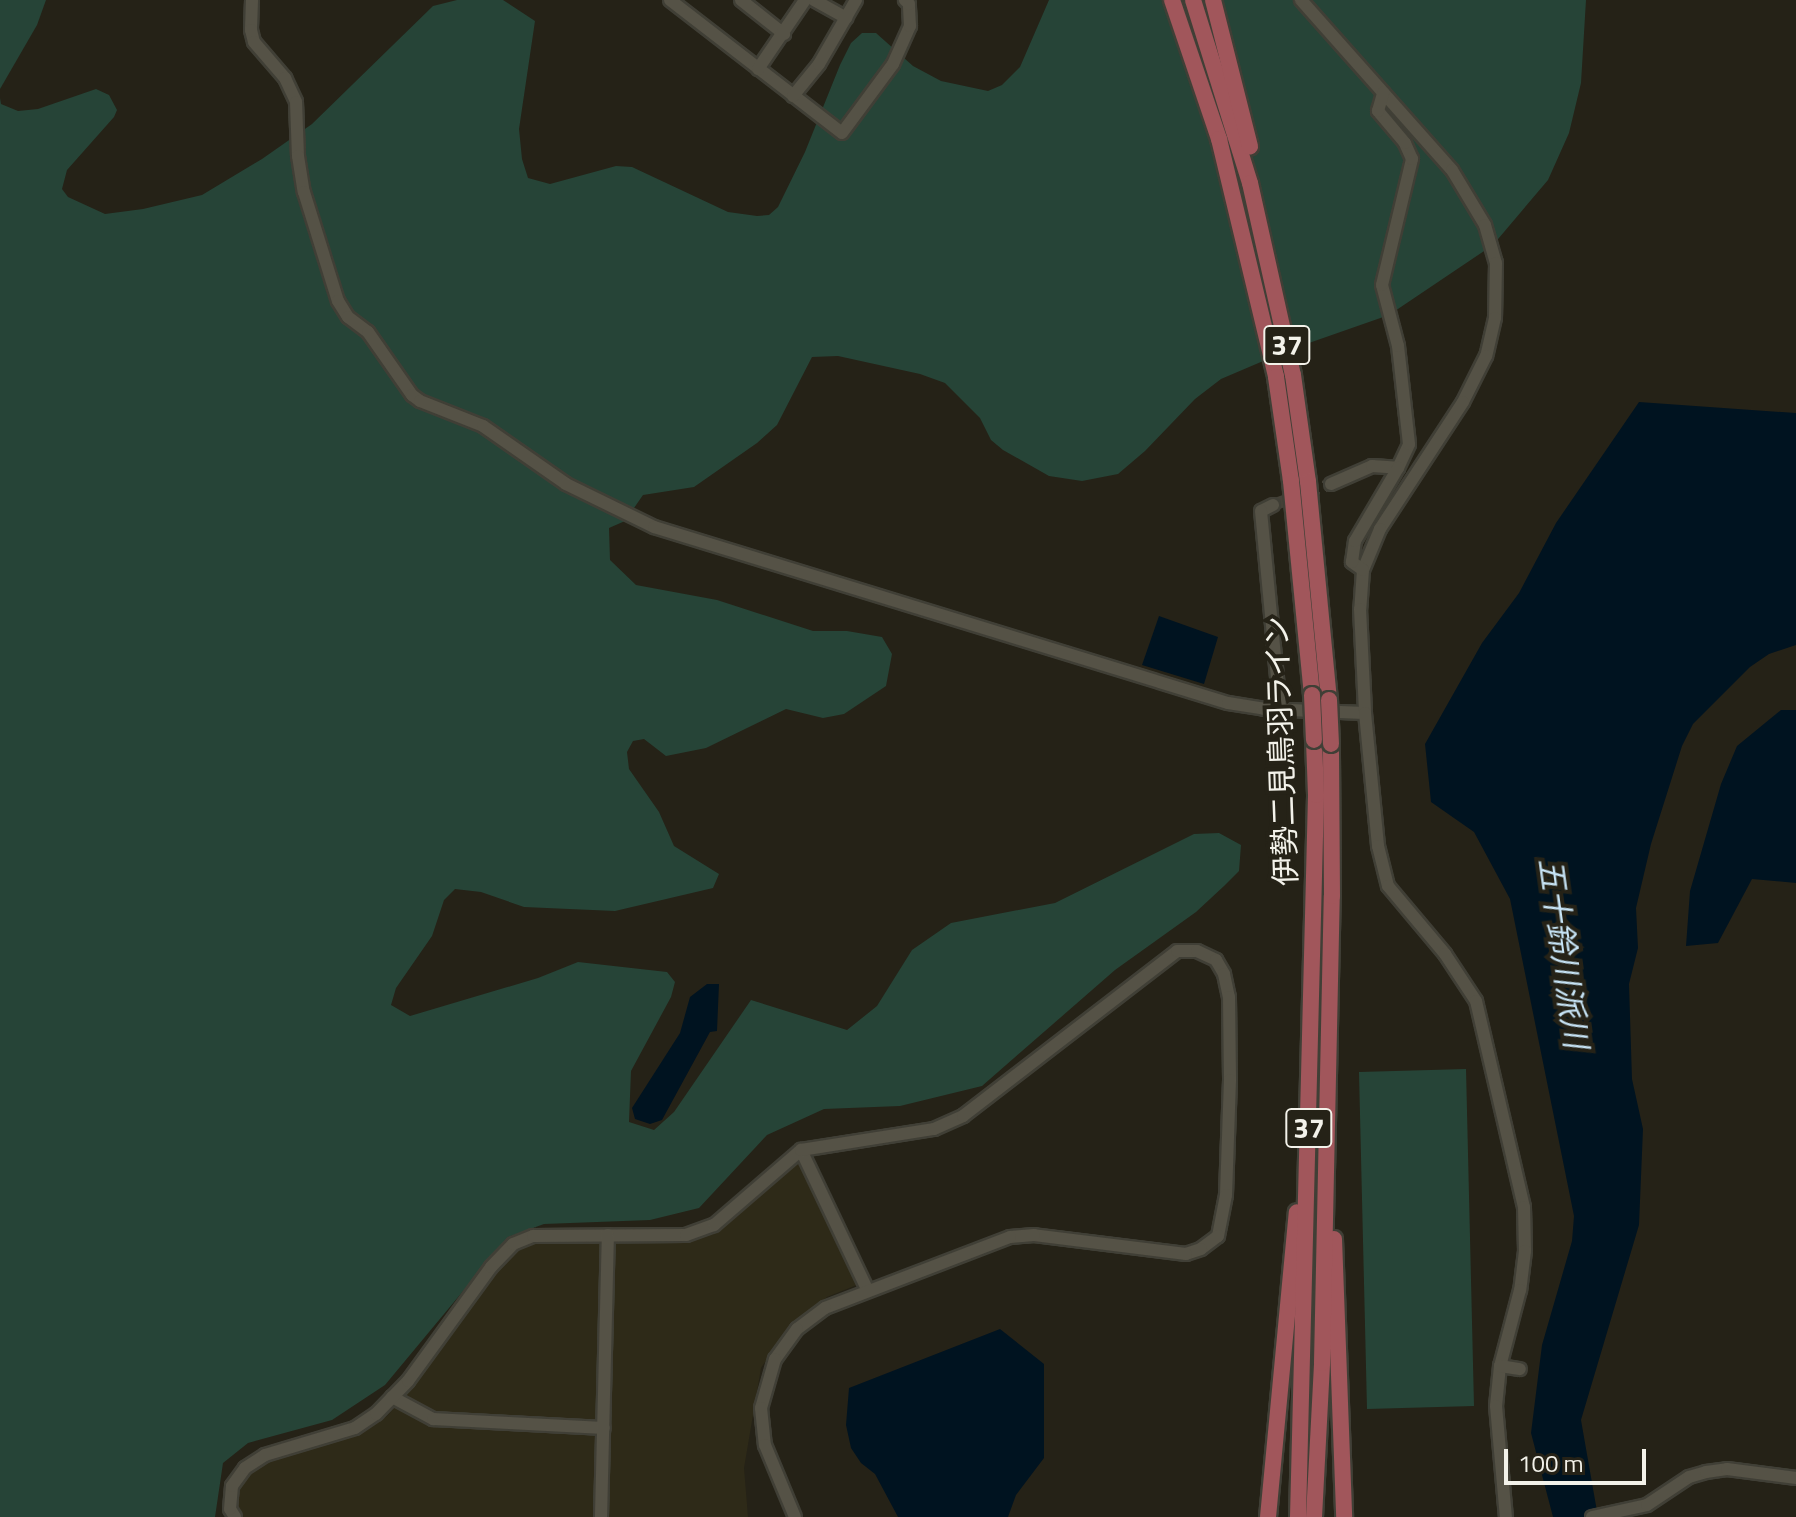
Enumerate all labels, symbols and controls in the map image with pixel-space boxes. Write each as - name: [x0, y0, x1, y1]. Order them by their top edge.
- road number: 37: [1263, 321, 1311, 369]
- street label: 伊勢二見鳥羽ライン: [1258, 615, 1304, 887]
- water label: 五十鈴川派川: [1532, 855, 1596, 1051]
- road number: 37: [1285, 1104, 1333, 1152]
- scale bar: [1508, 1433, 1650, 1483]
- text: 100 m: [1518, 1445, 1584, 1481]

